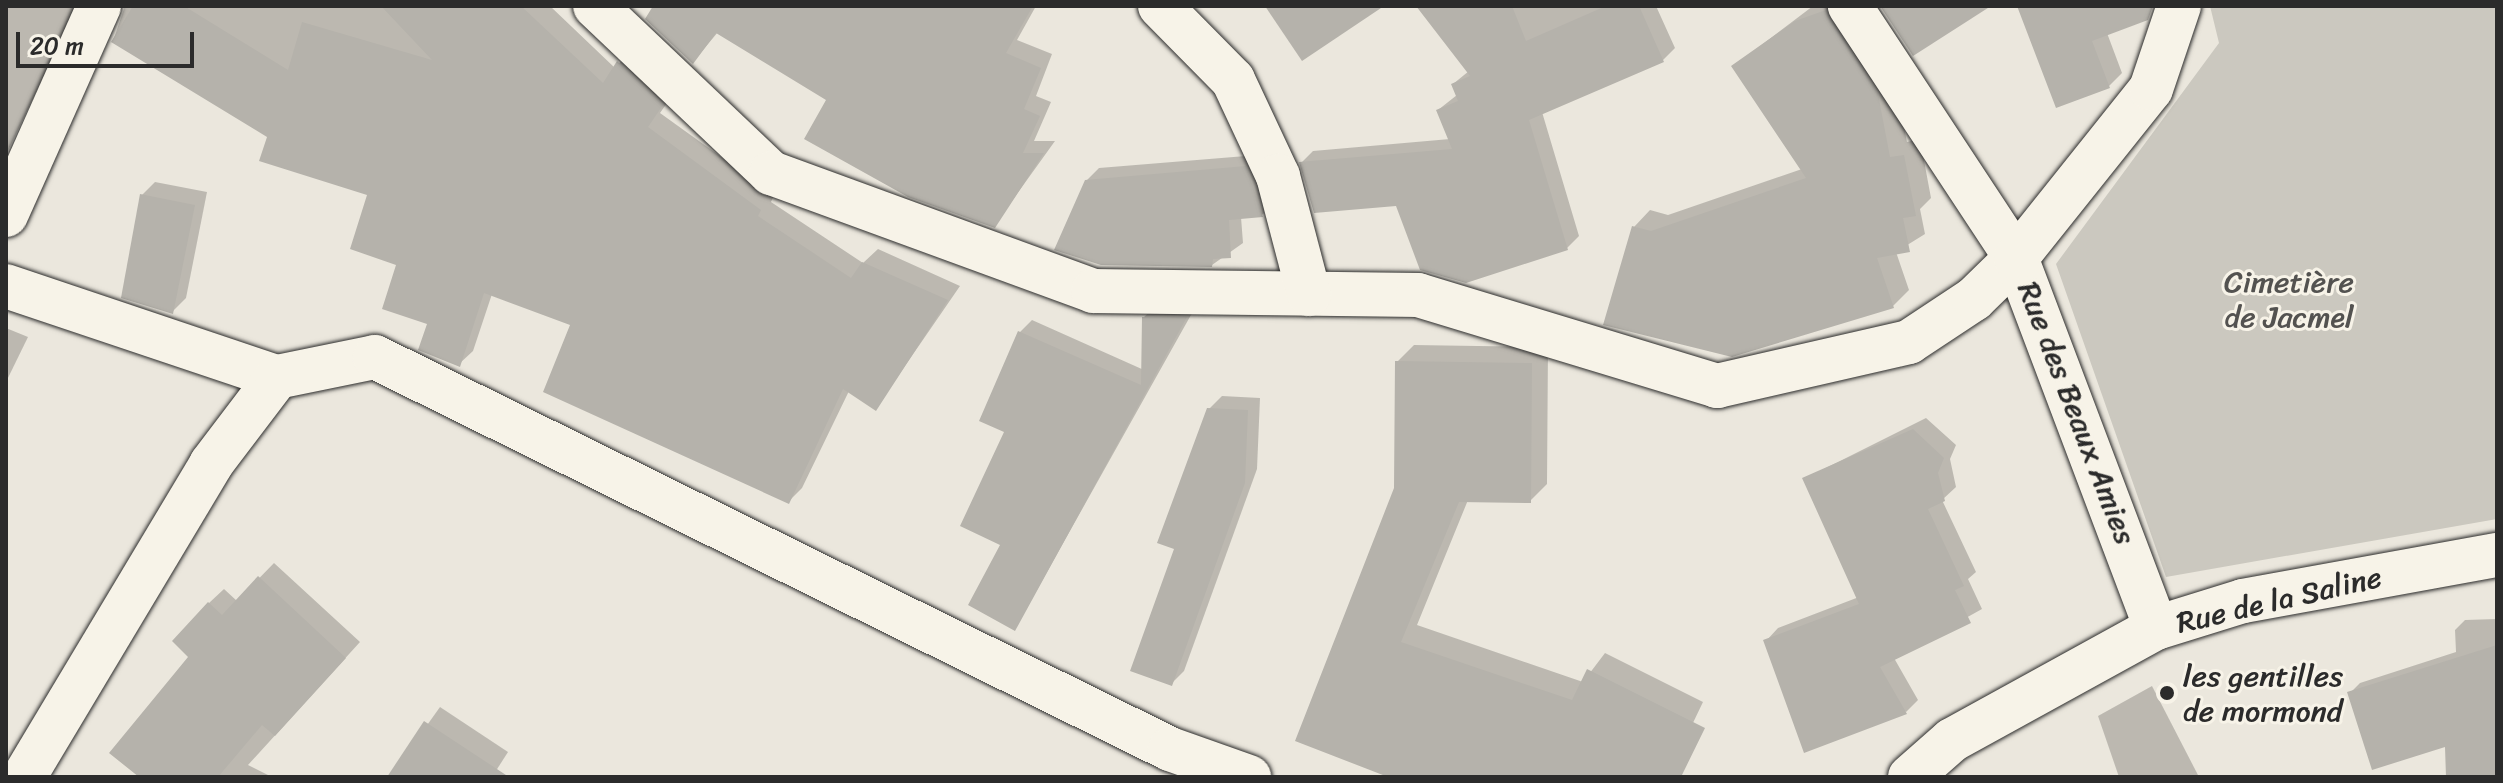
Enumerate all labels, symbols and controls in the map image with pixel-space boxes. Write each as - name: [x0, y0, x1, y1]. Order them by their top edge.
- scale bar: [20, 16, 198, 66]
- text: 20 m: [30, 25, 84, 67]
- park label: Cimetière de Jacmel: [2224, 264, 2354, 334]
- street label: Rue des Beaux Amies: [2010, 276, 2144, 550]
- street label: Rue de la Saline: [2173, 559, 2385, 641]
- place label: les gentilles de mormond: [2183, 658, 2343, 728]
- marker: les gentilles de mormond: [2158, 684, 2176, 702]

